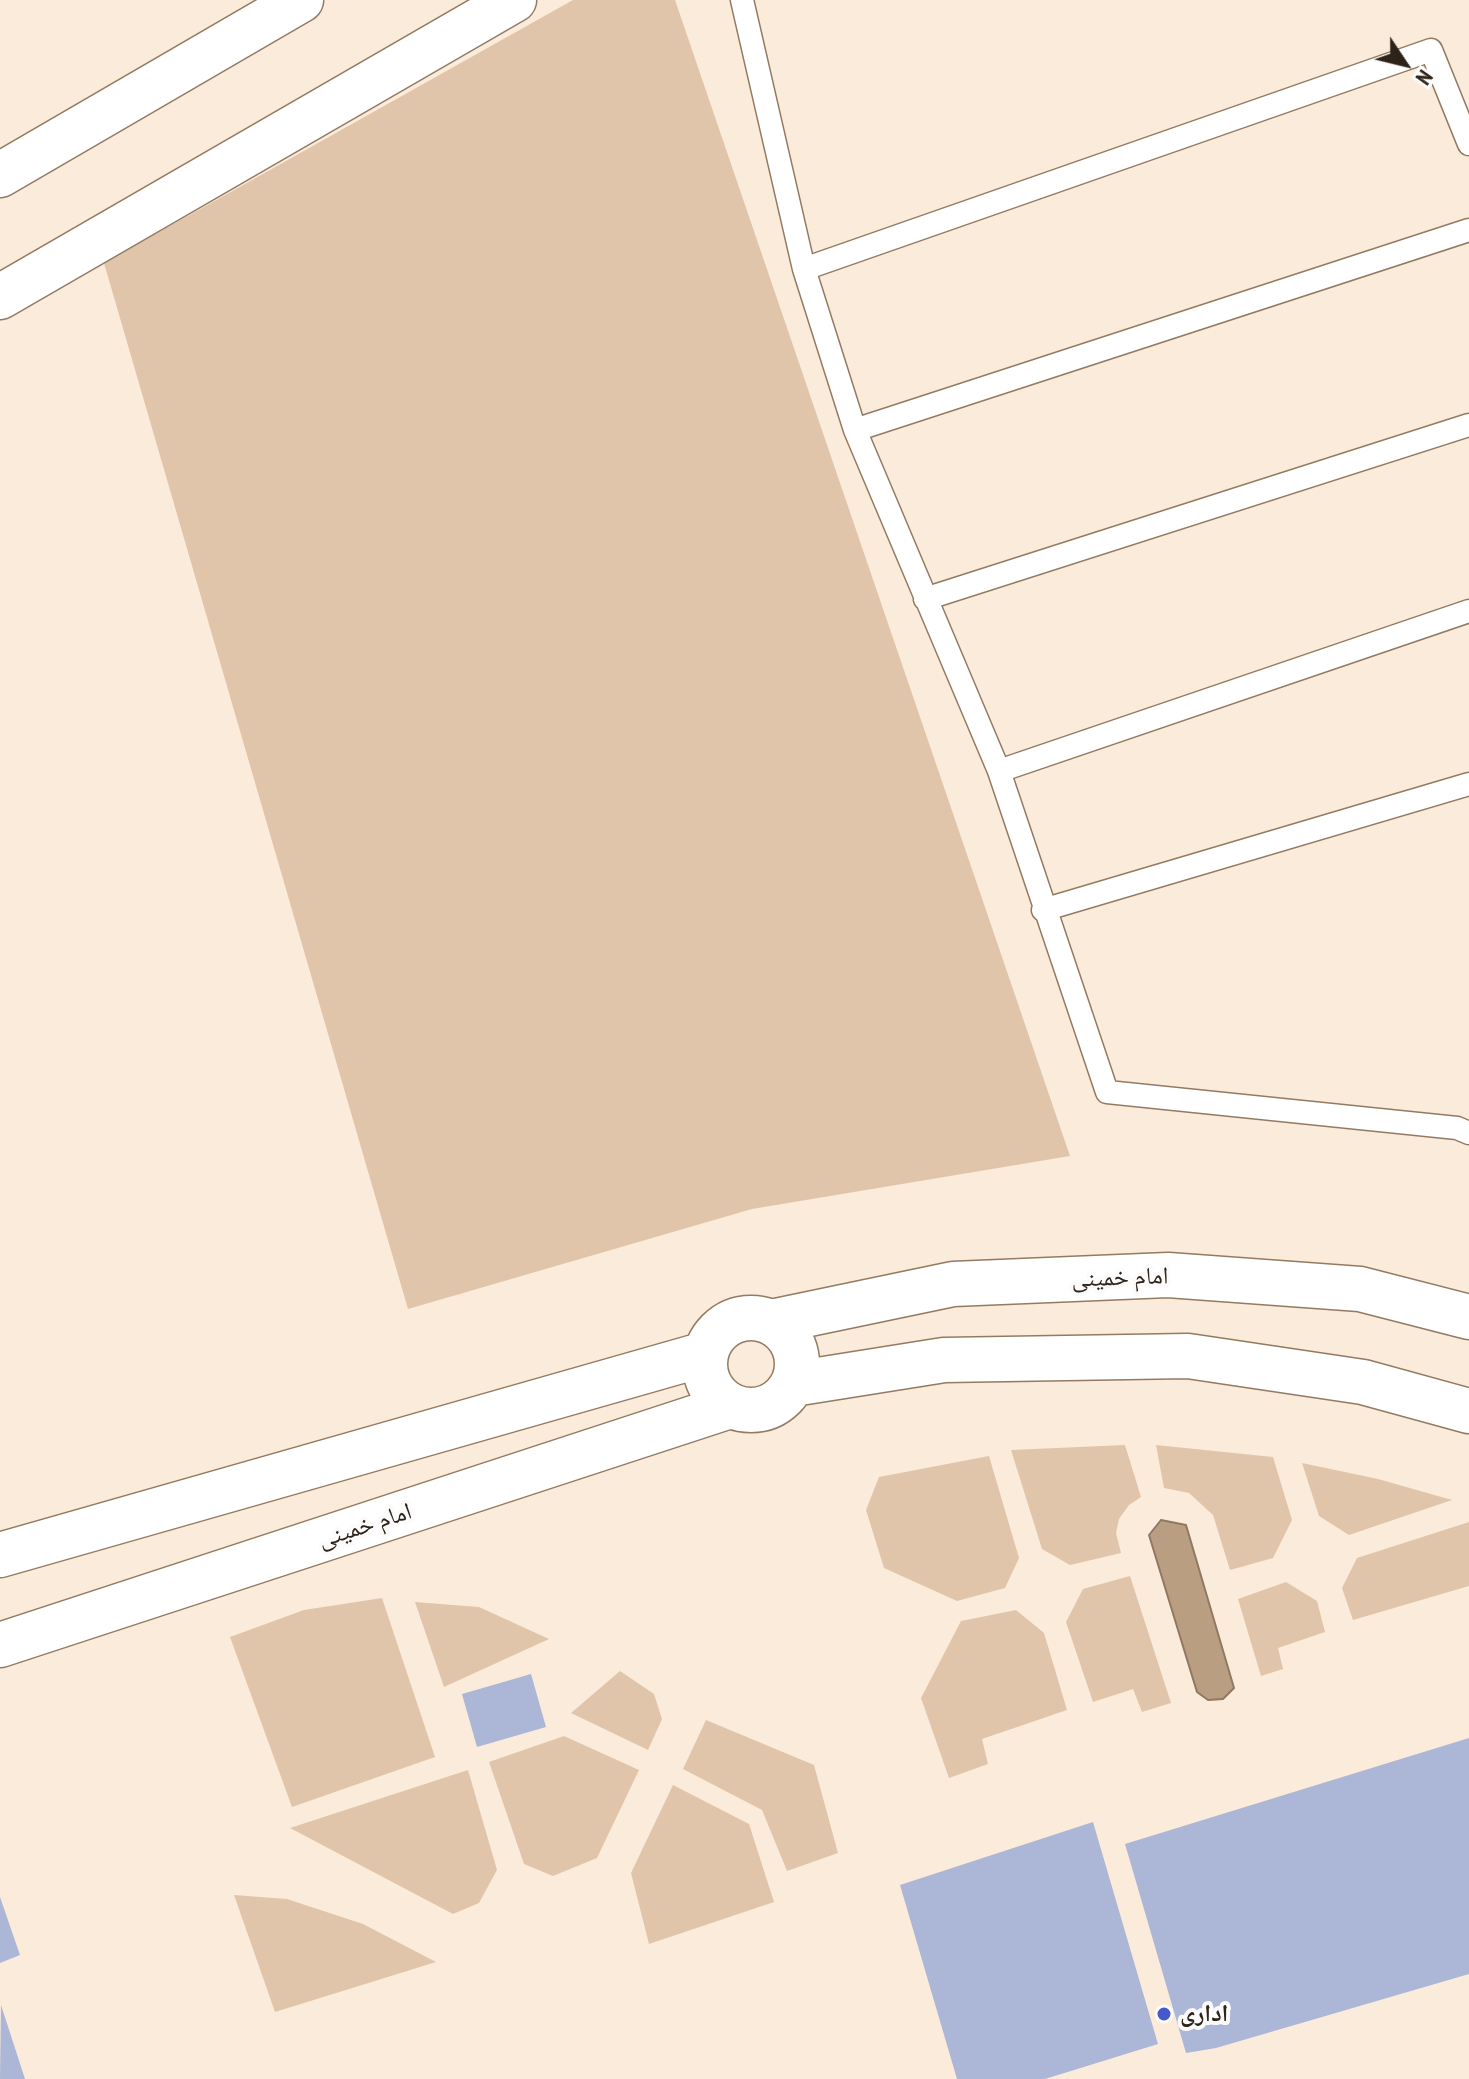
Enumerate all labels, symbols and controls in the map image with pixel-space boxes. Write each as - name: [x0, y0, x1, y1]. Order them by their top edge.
- north arrow: [1365, 24, 1445, 104]
- text: N: [1410, 65, 1440, 91]
- street label: امام خمینی: [1071, 1262, 1169, 1294]
- street label: امام خمینی: [314, 1497, 416, 1555]
- place label: اداری: [1180, 2000, 1228, 2028]
- marker: اداری: [1155, 2005, 1173, 2023]

